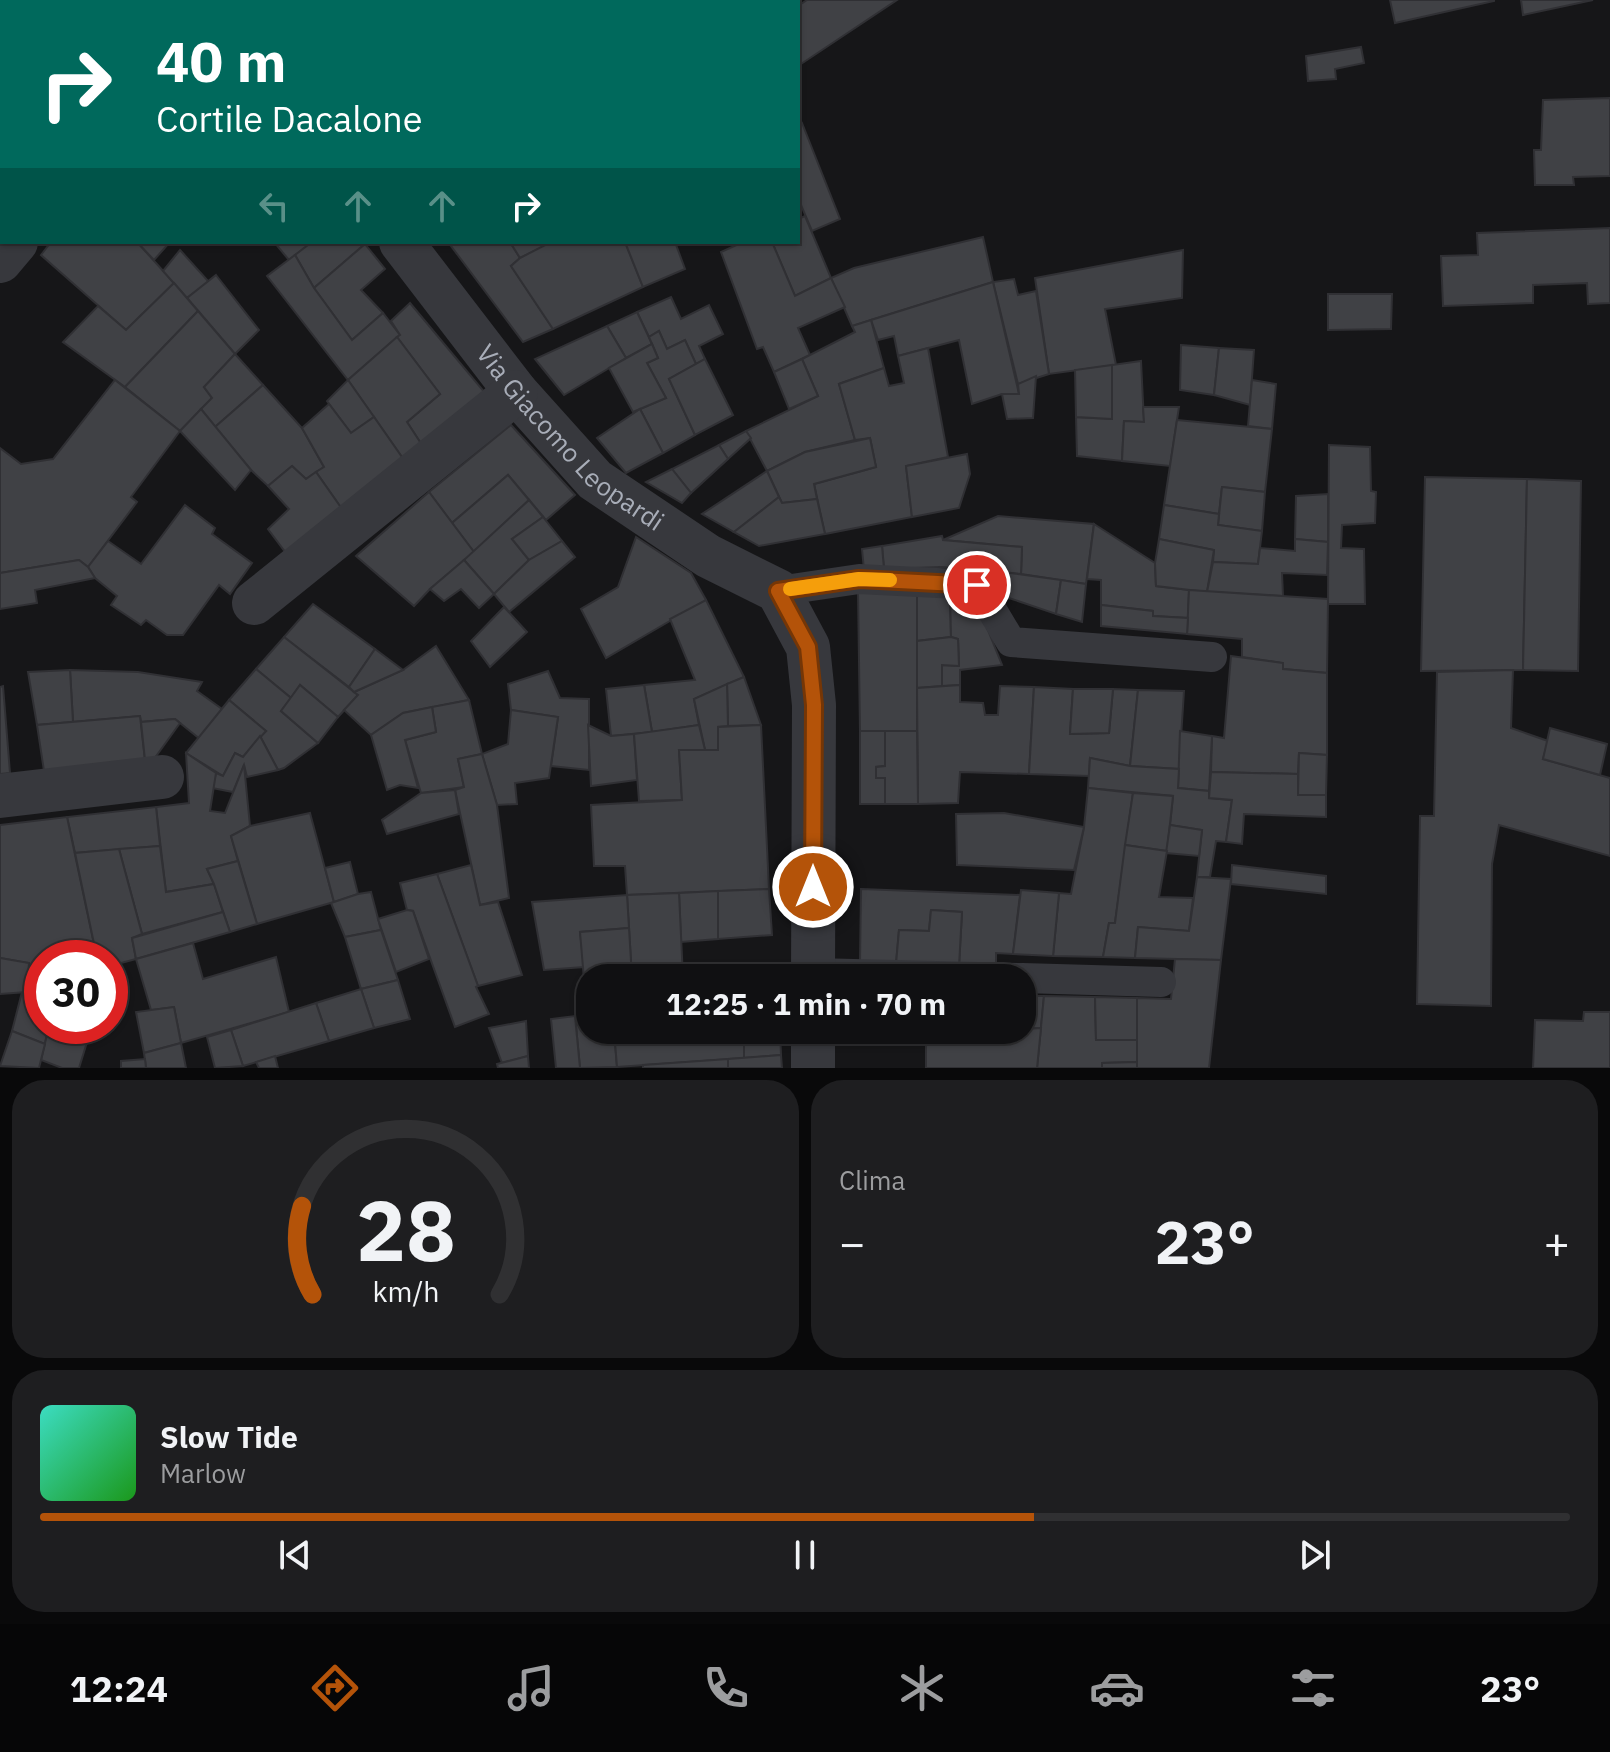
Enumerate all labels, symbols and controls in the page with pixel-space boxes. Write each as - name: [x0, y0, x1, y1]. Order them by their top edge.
- text: 40 m: [156, 25, 286, 97]
- icon: right: [24, 32, 128, 136]
- text: Cortile Dacalone: [156, 95, 422, 142]
- icon: left: [252, 184, 296, 228]
- icon: ahead: [336, 184, 380, 228]
- icon: ahead: [420, 184, 464, 228]
- icon: right: [504, 184, 548, 228]
- street label: Via Giacomo Leopardi: [469, 337, 671, 538]
- pin: [943, 551, 1011, 619]
- icon: arrive: [955, 563, 999, 607]
- position arrow: [771, 845, 855, 929]
- speed limit sign: 30: [24, 940, 128, 1044]
- text: 12:25 · 1 min · 70 m: [666, 984, 946, 1023]
- text: Clima: [839, 1163, 905, 1197]
- text: 28: [356, 1176, 455, 1284]
- text: 23°: [1154, 1202, 1255, 1281]
- text: −: [839, 1214, 865, 1271]
- text: +: [1544, 1214, 1570, 1271]
- text: km/h: [372, 1273, 439, 1310]
- text: Slow Tide: [160, 1417, 298, 1456]
- text: Marlow: [160, 1456, 246, 1490]
- icon: previous: [273, 1533, 317, 1577]
- icon: pause: [783, 1533, 827, 1577]
- icon: next: [1293, 1533, 1337, 1577]
- icon: directions: [307, 1660, 363, 1716]
- icon: music: [503, 1660, 559, 1716]
- icon: phone: [698, 1660, 754, 1716]
- icon: climate: [894, 1660, 950, 1716]
- icon: car: [1089, 1660, 1145, 1716]
- icon: filters: [1285, 1660, 1341, 1716]
- text: 12:24: [70, 1665, 168, 1712]
- text: 23°: [1480, 1665, 1540, 1712]

